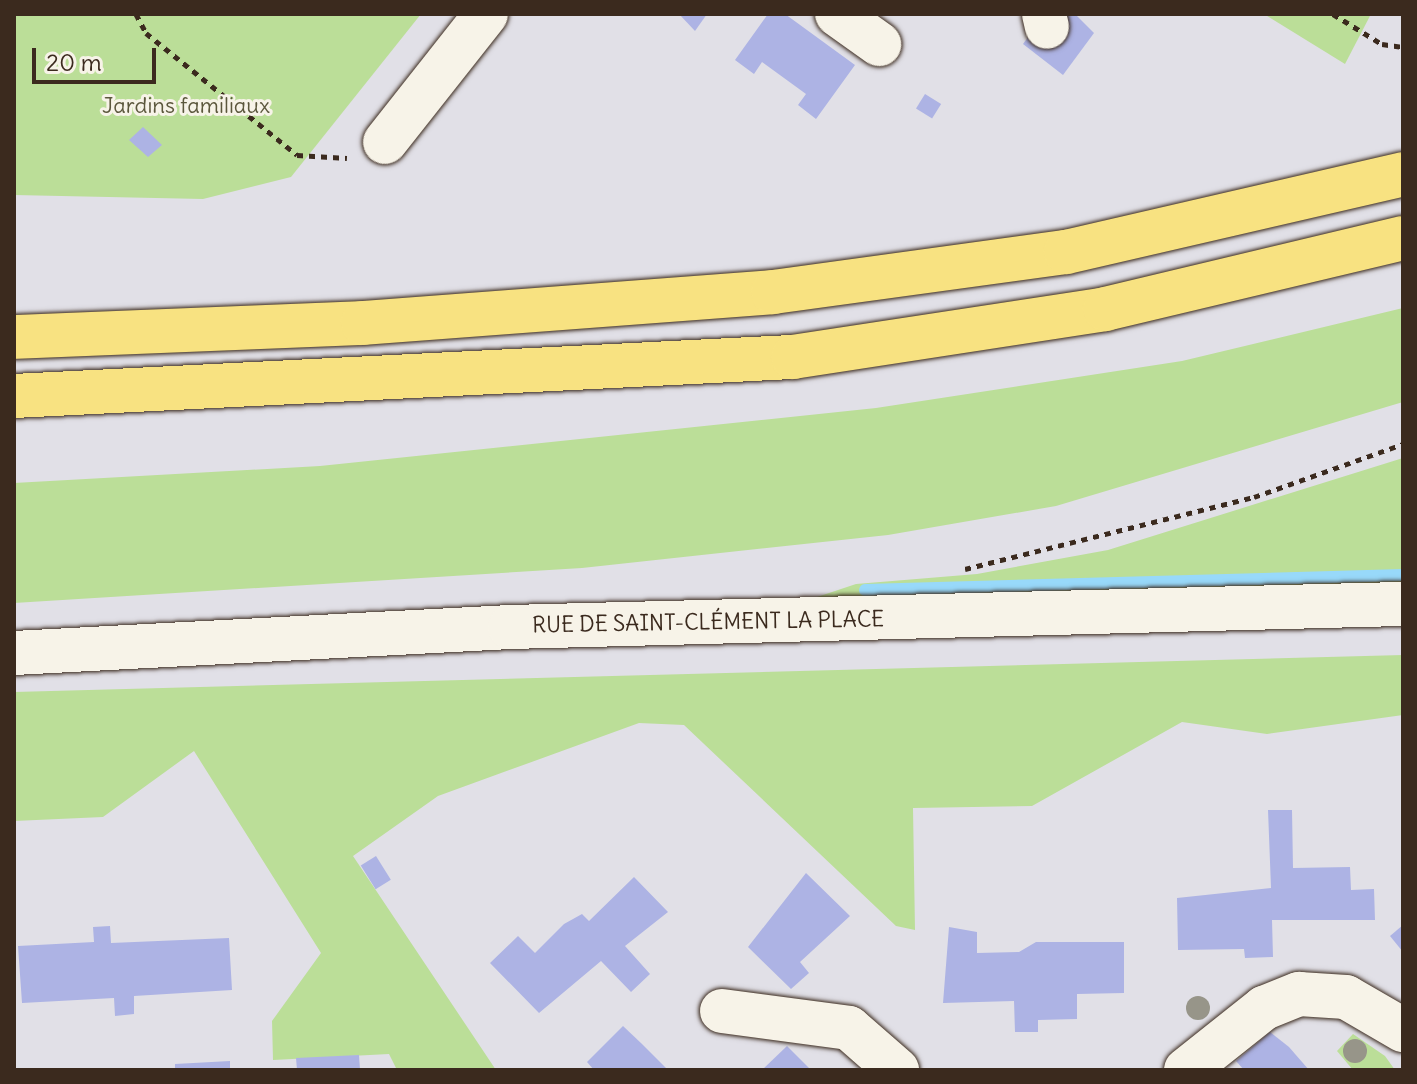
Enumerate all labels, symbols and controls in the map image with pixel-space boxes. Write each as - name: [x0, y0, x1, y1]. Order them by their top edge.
- scale bar: [36, 32, 160, 82]
- text: 20 m: [46, 47, 102, 77]
- park label: Jardins familiaux: [102, 93, 270, 119]
- street label: RUE DE SAINT-CLÉMENT LA PLACE: [532, 606, 884, 638]

